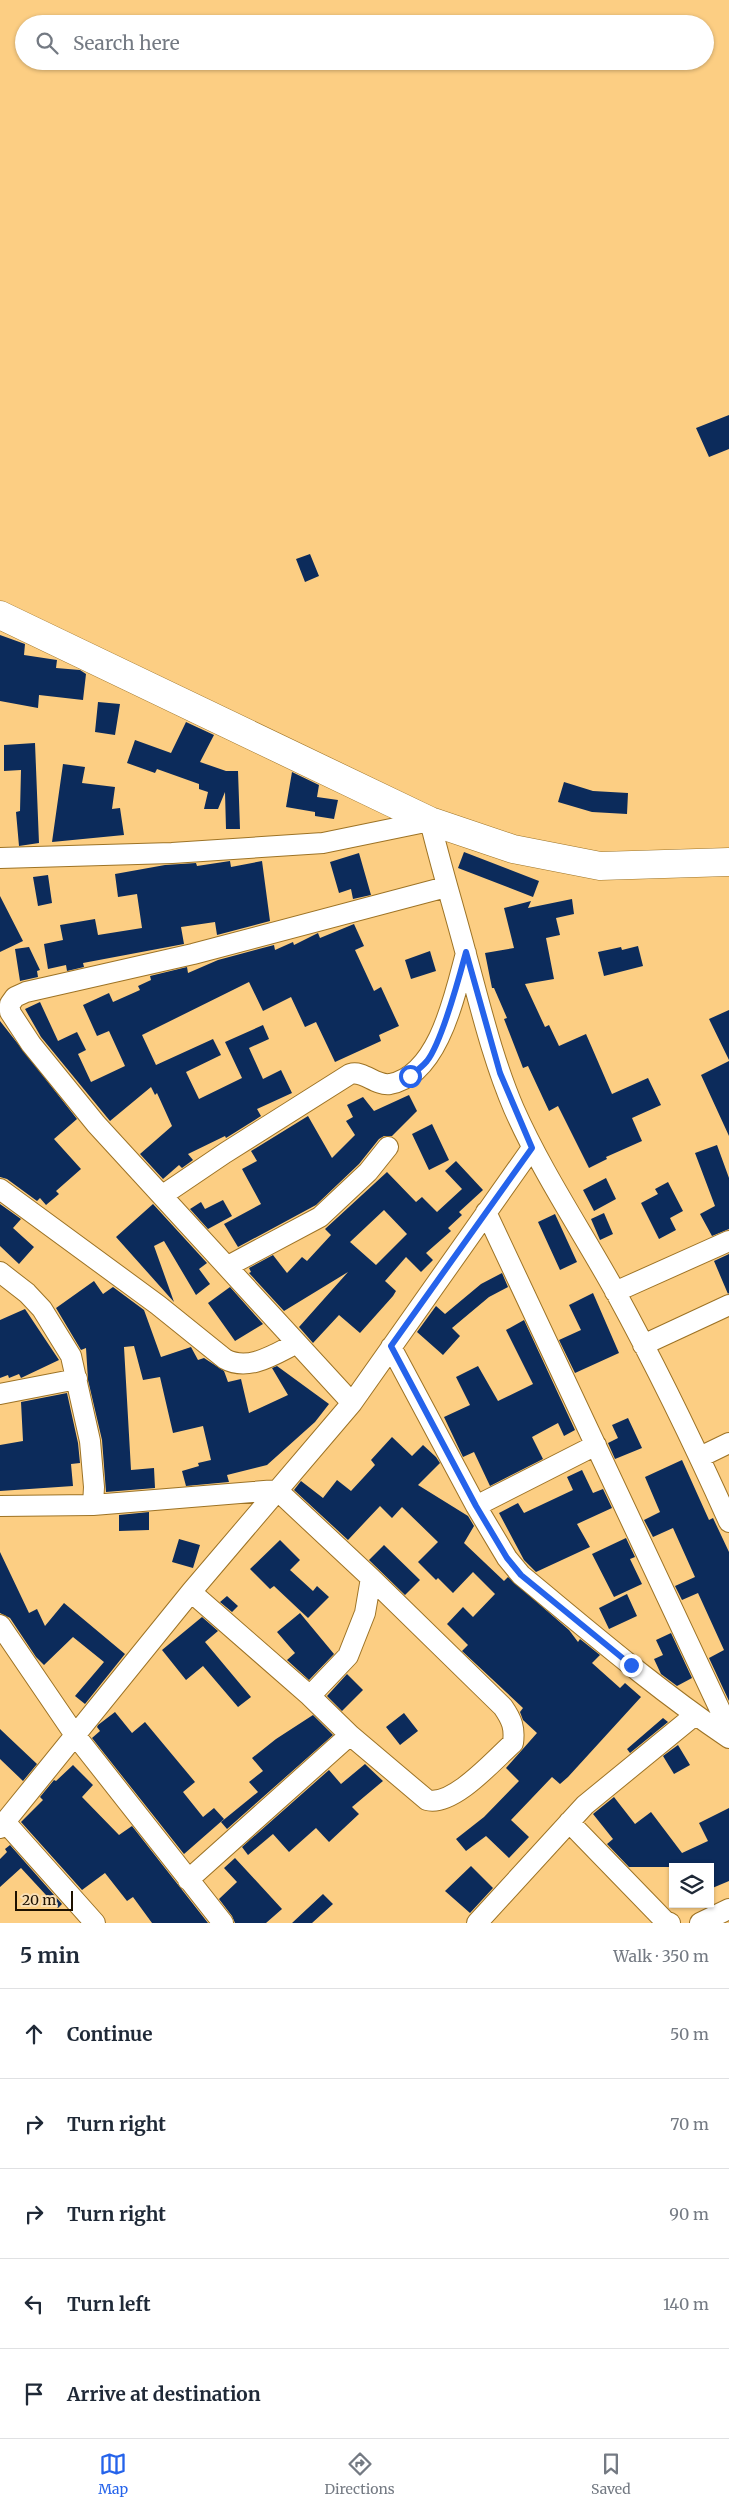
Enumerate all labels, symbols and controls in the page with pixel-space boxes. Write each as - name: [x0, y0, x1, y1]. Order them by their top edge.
- search box: [15, 15, 714, 70]
- icon: search: [33, 29, 61, 57]
- text: Search here: [73, 31, 180, 55]
- route start: [399, 1065, 422, 1088]
- route end: [620, 1654, 643, 1677]
- map controls: [669, 1863, 714, 1908]
- button: layers: [669, 1863, 714, 1908]
- scale bar: [15, 1888, 72, 1911]
- text: 20 m: [22, 1891, 56, 1909]
- text: 5 min: [20, 1942, 80, 1969]
- text: Walk · 350 m: [613, 1946, 709, 1966]
- icon: ahead: [20, 2020, 48, 2048]
- text: Continue: [67, 2022, 153, 2046]
- text: 50 m: [670, 2024, 709, 2044]
- icon: right: [20, 2110, 48, 2138]
- text: Turn right: [67, 2112, 166, 2136]
- text: 70 m: [670, 2114, 709, 2134]
- icon: right: [20, 2200, 48, 2228]
- text: Turn right: [67, 2202, 166, 2226]
- text: 90 m: [669, 2204, 709, 2224]
- icon: left: [20, 2290, 48, 2318]
- text: Turn left: [67, 2292, 151, 2316]
- text: 140 m: [663, 2294, 709, 2314]
- icon: arrive: [20, 2380, 48, 2408]
- text: Arrive at destination: [67, 2382, 261, 2406]
- tab: Map: [98, 2450, 128, 2498]
- tab: Directions: [325, 2450, 395, 2498]
- tab: Saved: [591, 2450, 631, 2498]

